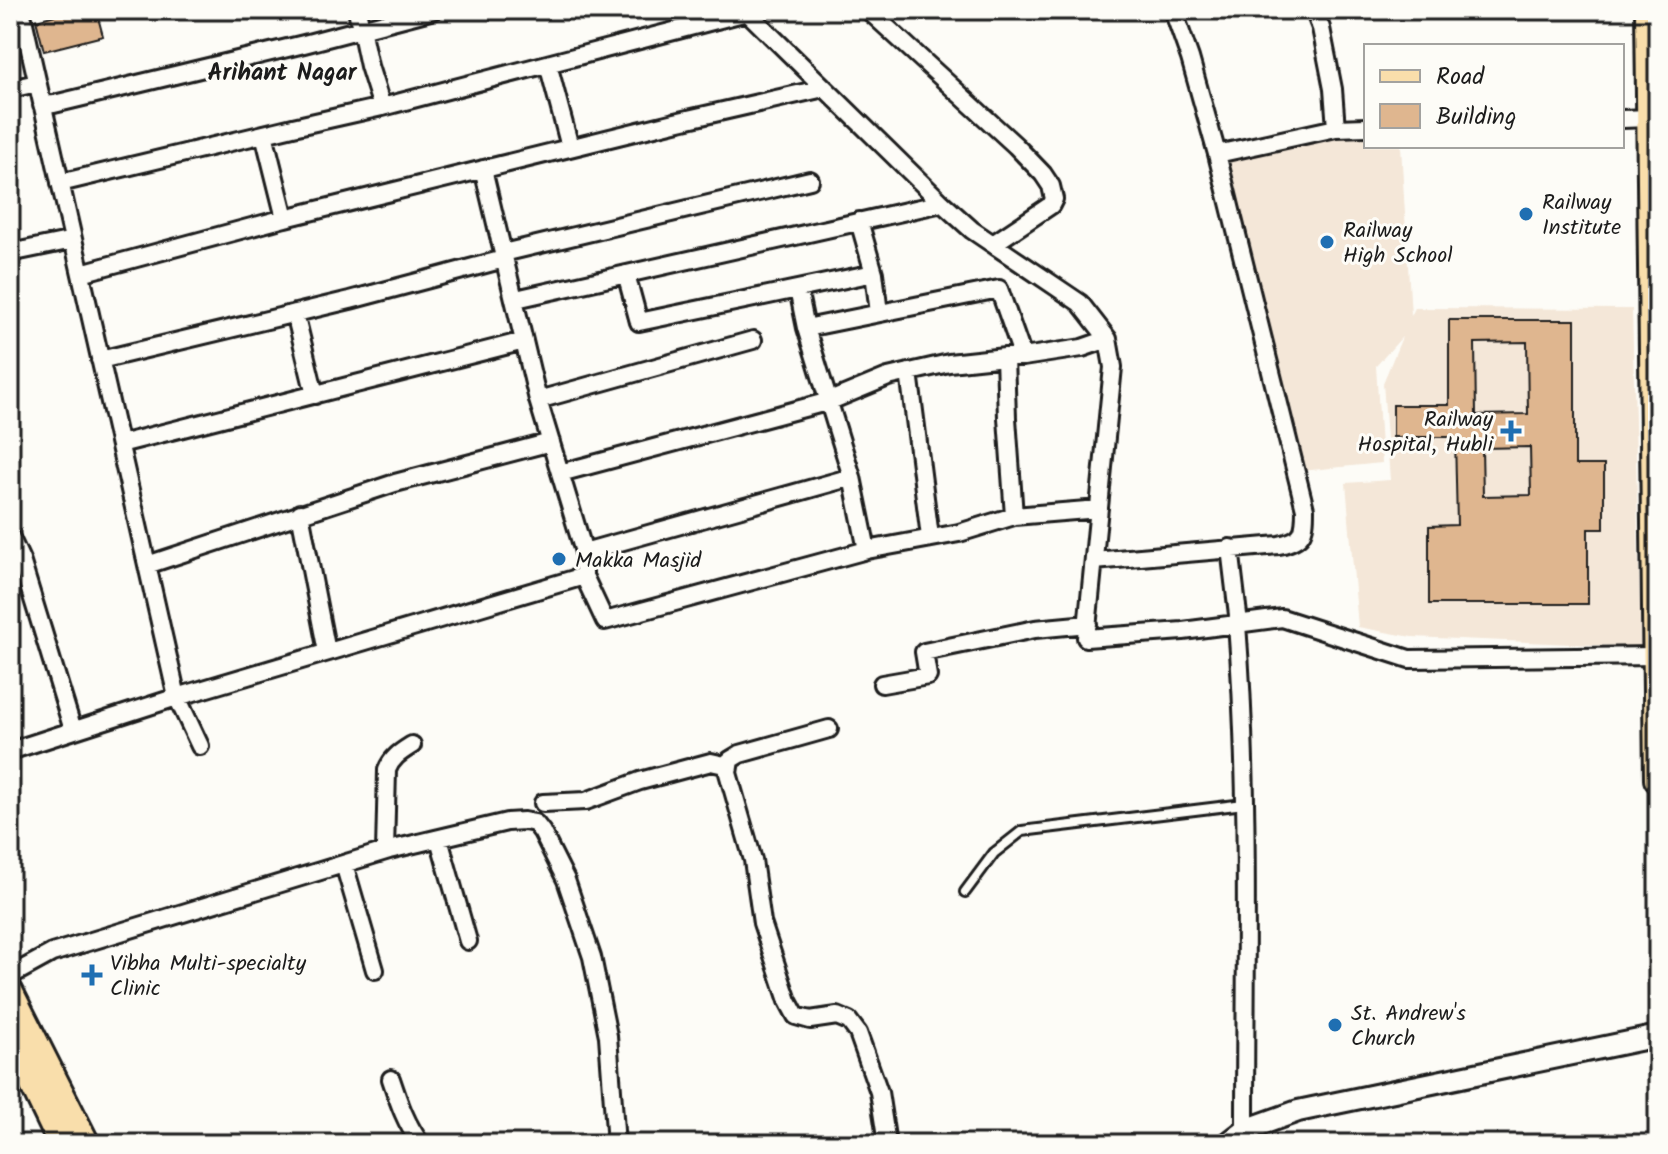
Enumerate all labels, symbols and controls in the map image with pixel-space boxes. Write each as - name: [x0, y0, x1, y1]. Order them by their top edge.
- legend: [1364, 44, 1624, 148]
- district label: Arihant Nagar: [207, 54, 358, 93]
- text: Road: [1436, 58, 1485, 97]
- text: Building: [1436, 98, 1516, 137]
- place label: Railway Institute: [1542, 186, 1621, 246]
- marker: Railway Institute: [1517, 205, 1535, 223]
- place label: Railway High School: [1343, 214, 1453, 274]
- marker: Railway High School: [1318, 233, 1336, 251]
- place label: Railway Hospital, Hubli: [1358, 403, 1494, 463]
- marker: Railway Hospital, Hubli: [1500, 420, 1522, 442]
- place label: Makka Masjid: [575, 544, 702, 579]
- marker: Makka Masjid: [550, 550, 568, 568]
- place label: Vibha Multi-specialty Clinic: [110, 947, 307, 1007]
- marker: Vibha Multi-specialty Clinic: [81, 964, 103, 986]
- place label: St. Andrew's Church: [1351, 997, 1466, 1057]
- marker: St. Andrew's Church: [1326, 1016, 1344, 1034]

